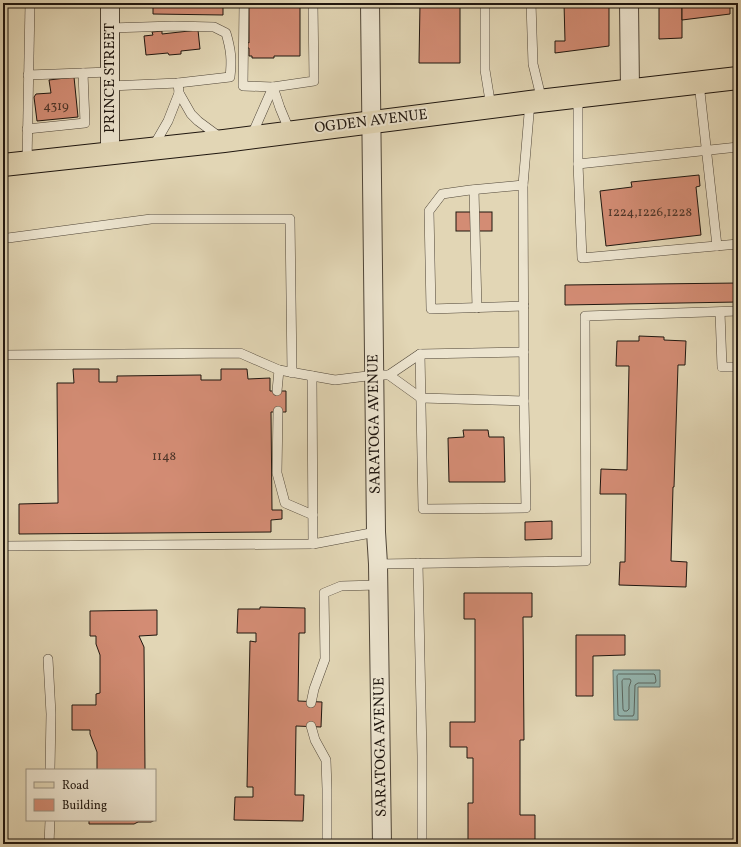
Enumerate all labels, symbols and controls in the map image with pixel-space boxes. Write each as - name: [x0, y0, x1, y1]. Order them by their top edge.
- street label: PRINCE STREET: [100, 23, 121, 133]
- house number: 4319: [43, 98, 69, 116]
- street label: OGDEN AVENUE: [313, 105, 429, 139]
- house number: 1224,1226,1228: [608, 204, 692, 222]
- street label: SARATOGA AVENUE: [363, 354, 387, 494]
- house number: 1148: [152, 448, 176, 466]
- street label: SARATOGA AVENUE: [369, 677, 393, 817]
- legend: [26, 769, 156, 821]
- text: Road: [62, 778, 89, 794]
- text: Building: [62, 798, 107, 814]

